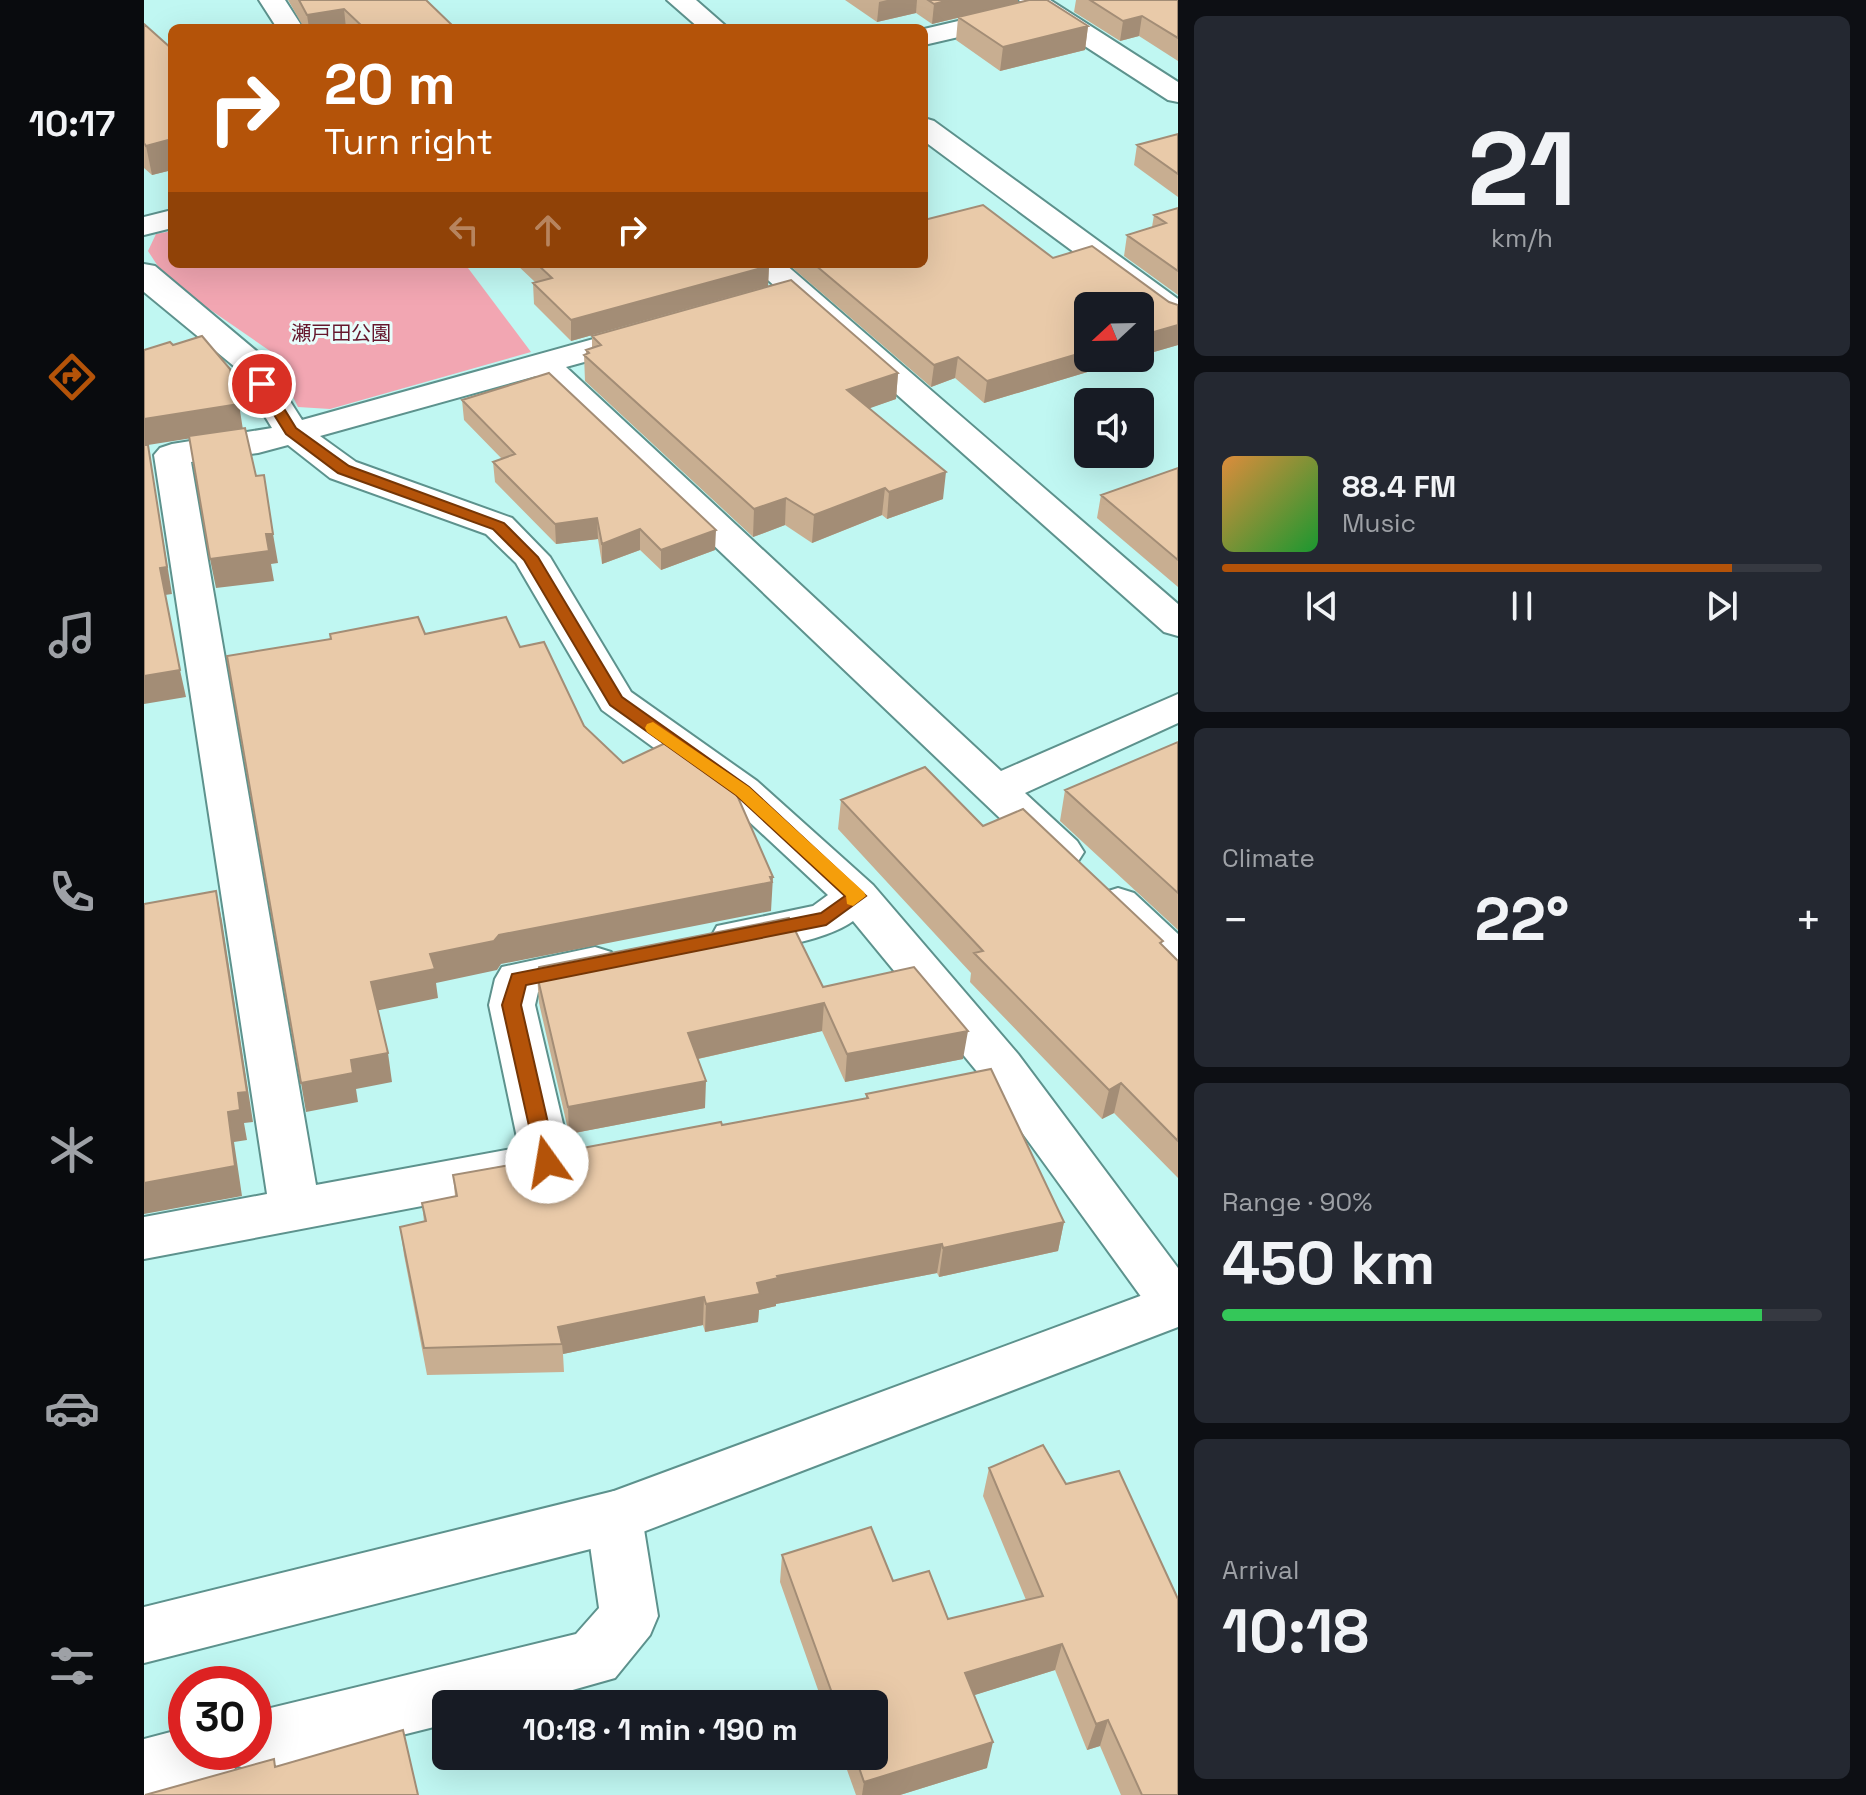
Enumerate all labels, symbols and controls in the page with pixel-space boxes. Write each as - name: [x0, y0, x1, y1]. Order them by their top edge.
- text: 20 m: [324, 49, 456, 120]
- icon: right: [192, 56, 296, 160]
- text: 10:17: [29, 101, 115, 147]
- text: 21: [1468, 103, 1576, 235]
- text: Turn right: [324, 119, 493, 165]
- icon: left: [442, 208, 486, 252]
- icon: ahead: [526, 208, 570, 252]
- icon: right: [610, 208, 654, 252]
- text: km/h: [1491, 221, 1553, 255]
- north arrow: [1074, 292, 1154, 372]
- map controls: [1074, 292, 1154, 468]
- park label: 瀬戸田公園: [291, 320, 391, 346]
- icon: directions: [44, 349, 100, 405]
- pin: [228, 350, 296, 418]
- icon: arrive: [240, 362, 284, 406]
- button: sound: [1074, 388, 1154, 468]
- text: 88.4 FM: [1342, 467, 1456, 506]
- text: Music: [1342, 506, 1416, 540]
- icon: previous: [1300, 584, 1344, 628]
- icon: pause: [1500, 584, 1544, 628]
- icon: next: [1700, 584, 1744, 628]
- icon: music: [44, 607, 100, 663]
- text: Climate: [1222, 841, 1315, 875]
- icon: phone: [44, 864, 100, 920]
- text: 22°: [1475, 881, 1569, 958]
- text: −: [1222, 892, 1249, 948]
- text: +: [1795, 892, 1822, 948]
- position arrow: [505, 1120, 589, 1204]
- icon: climate: [44, 1122, 100, 1178]
- text: Range · 90%: [1222, 1185, 1372, 1219]
- text: 450 km: [1222, 1225, 1435, 1302]
- icon: car: [44, 1380, 100, 1436]
- text: Arrival: [1222, 1553, 1299, 1587]
- text: 10:18: [1222, 1593, 1369, 1670]
- icon: filters: [44, 1638, 100, 1694]
- speed limit sign: 30: [168, 1666, 272, 1770]
- text: 10:18 · 1 min · 190 m: [522, 1710, 798, 1749]

